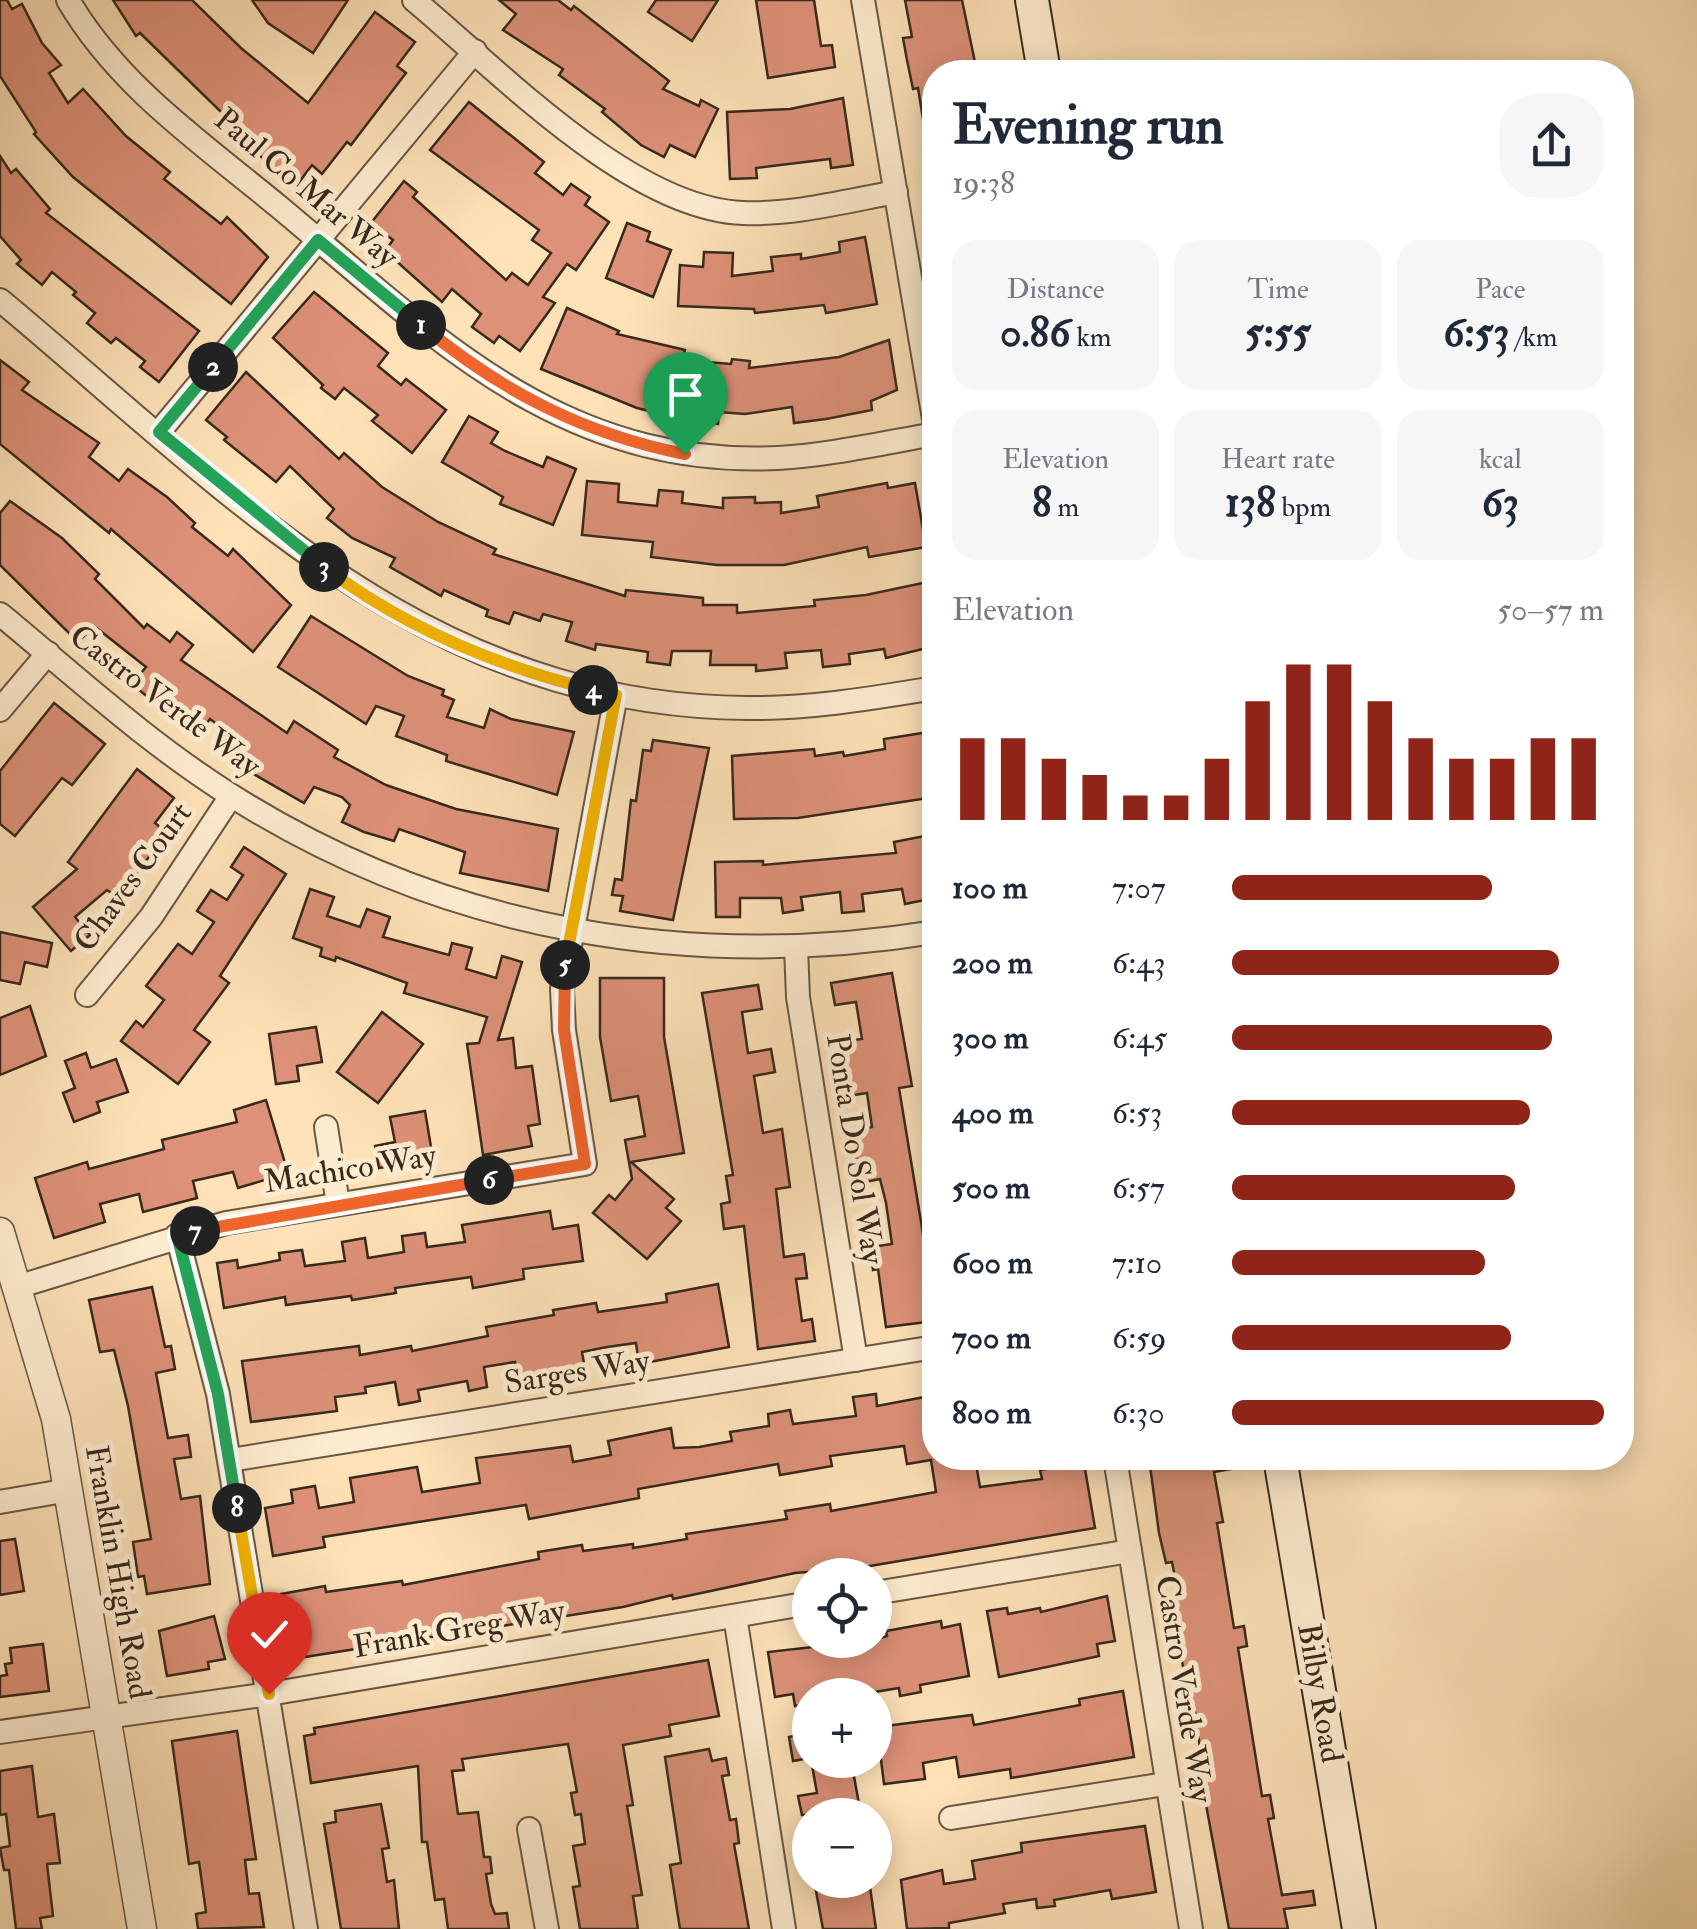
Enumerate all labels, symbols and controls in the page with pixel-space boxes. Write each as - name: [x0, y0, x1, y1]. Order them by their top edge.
- text: Evening run: [952, 91, 1224, 160]
- button: share: [1499, 93, 1604, 198]
- street label: Paul Co Mar Way: [206, 100, 407, 277]
- text: 19:38: [952, 163, 1015, 203]
- text: Distance: [1007, 272, 1105, 307]
- text: Time: [1247, 272, 1309, 307]
- text: Pace: [1475, 272, 1525, 307]
- pin: 1: [396, 300, 446, 350]
- text: 1: [416, 307, 426, 342]
- text: 0.86: [1000, 307, 1070, 359]
- text: 5:55: [1245, 307, 1311, 359]
- text: 6:53: [1443, 307, 1509, 359]
- text: km: [1070, 320, 1111, 355]
- text: /km: [1509, 320, 1558, 355]
- pin: 2: [188, 342, 238, 392]
- text: 2: [206, 349, 220, 384]
- pin: [643, 352, 728, 455]
- icon: arrive: [658, 367, 713, 422]
- text: Elevation: [1002, 442, 1109, 477]
- text: Heart rate: [1221, 442, 1335, 477]
- text: kcal: [1479, 442, 1522, 477]
- text: 8: [1032, 477, 1052, 529]
- text: 138: [1225, 477, 1276, 529]
- text: 63: [1482, 477, 1519, 529]
- text: m: [1052, 490, 1079, 525]
- text: bpm: [1276, 490, 1331, 525]
- pin: 3: [299, 542, 349, 592]
- text: 3: [319, 549, 329, 584]
- text: Elevation: [952, 590, 1074, 630]
- text: 50–57 m: [1497, 590, 1604, 630]
- street label: Castro Verde Way: [61, 616, 269, 787]
- pin: 4: [568, 665, 618, 715]
- text: 4: [585, 672, 601, 707]
- street label: Chaves Court: [65, 794, 201, 960]
- text: 100 m: [952, 868, 1028, 908]
- text: 7:07: [1112, 868, 1166, 908]
- pin: 5: [540, 940, 590, 990]
- text: 200 m: [952, 943, 1033, 983]
- text: 6:43: [1112, 943, 1166, 983]
- text: 5: [559, 947, 571, 982]
- text: 300 m: [952, 1018, 1029, 1058]
- text: 6:45: [1112, 1018, 1167, 1058]
- street label: Ponta Do Sol Way: [817, 1031, 893, 1268]
- text: 400 m: [952, 1093, 1034, 1133]
- text: 6:53: [1112, 1093, 1162, 1133]
- street label: Machico Way: [261, 1136, 440, 1202]
- pin: 6: [464, 1155, 514, 1205]
- text: 6: [482, 1162, 496, 1197]
- text: 500 m: [952, 1168, 1030, 1208]
- text: 6:57: [1112, 1168, 1165, 1208]
- pin: 7: [170, 1206, 220, 1256]
- text: 7: [189, 1213, 201, 1248]
- text: 600 m: [952, 1243, 1033, 1283]
- text: 7:10: [1112, 1243, 1162, 1283]
- text: 700 m: [952, 1318, 1031, 1358]
- text: 6:59: [1112, 1318, 1167, 1358]
- street label: Sarges Way: [502, 1341, 653, 1403]
- text: 800 m: [952, 1393, 1031, 1433]
- text: 6:30: [1112, 1393, 1165, 1433]
- street label: Franklin High Road: [76, 1442, 160, 1702]
- pin: 8: [212, 1483, 262, 1533]
- text: 8: [230, 1490, 244, 1525]
- map controls: [792, 1558, 892, 1898]
- button: locate: [792, 1558, 892, 1658]
- street label: Castro Verde Way: [1146, 1573, 1222, 1806]
- street label: Frank Greg Way: [350, 1591, 569, 1667]
- pin: [227, 1592, 312, 1695]
- icon: check: [242, 1607, 297, 1662]
- street label: Bilby Road: [1288, 1620, 1352, 1766]
- button: +: [792, 1678, 892, 1778]
- button: −: [792, 1798, 892, 1898]

